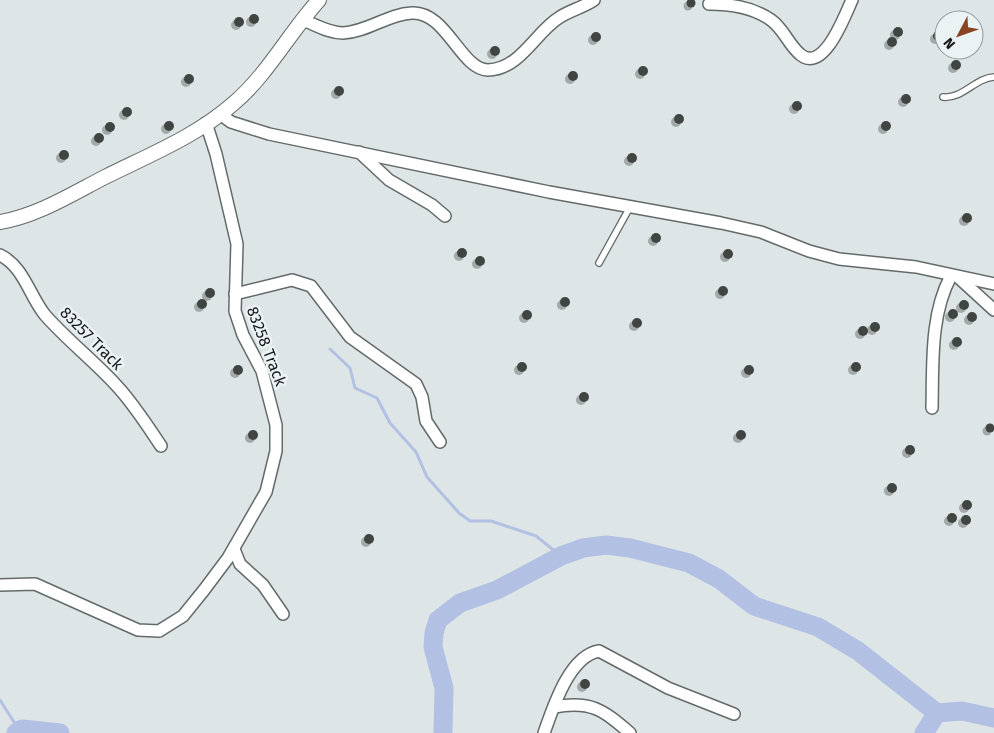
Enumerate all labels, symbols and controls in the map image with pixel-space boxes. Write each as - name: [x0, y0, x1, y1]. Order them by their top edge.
- north arrow: [934, 10, 984, 60]
- text: N: [940, 34, 959, 52]
- street label: 83257 Track: [56, 303, 128, 374]
- street label: 83258 Track: [243, 304, 291, 389]

